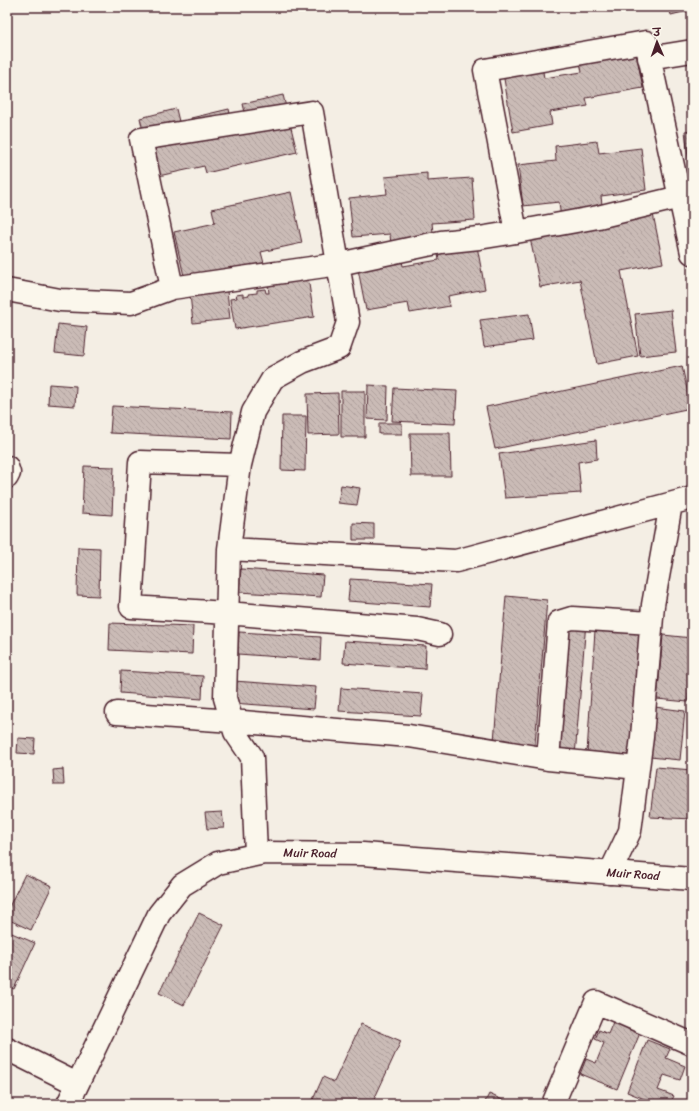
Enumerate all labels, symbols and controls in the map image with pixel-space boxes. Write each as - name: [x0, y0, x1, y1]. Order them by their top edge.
- north arrow: [637, 22, 677, 62]
- text: उ: [652, 23, 662, 42]
- street label: Muir Road: [283, 842, 337, 864]
- street label: Muir Road: [606, 861, 661, 887]

